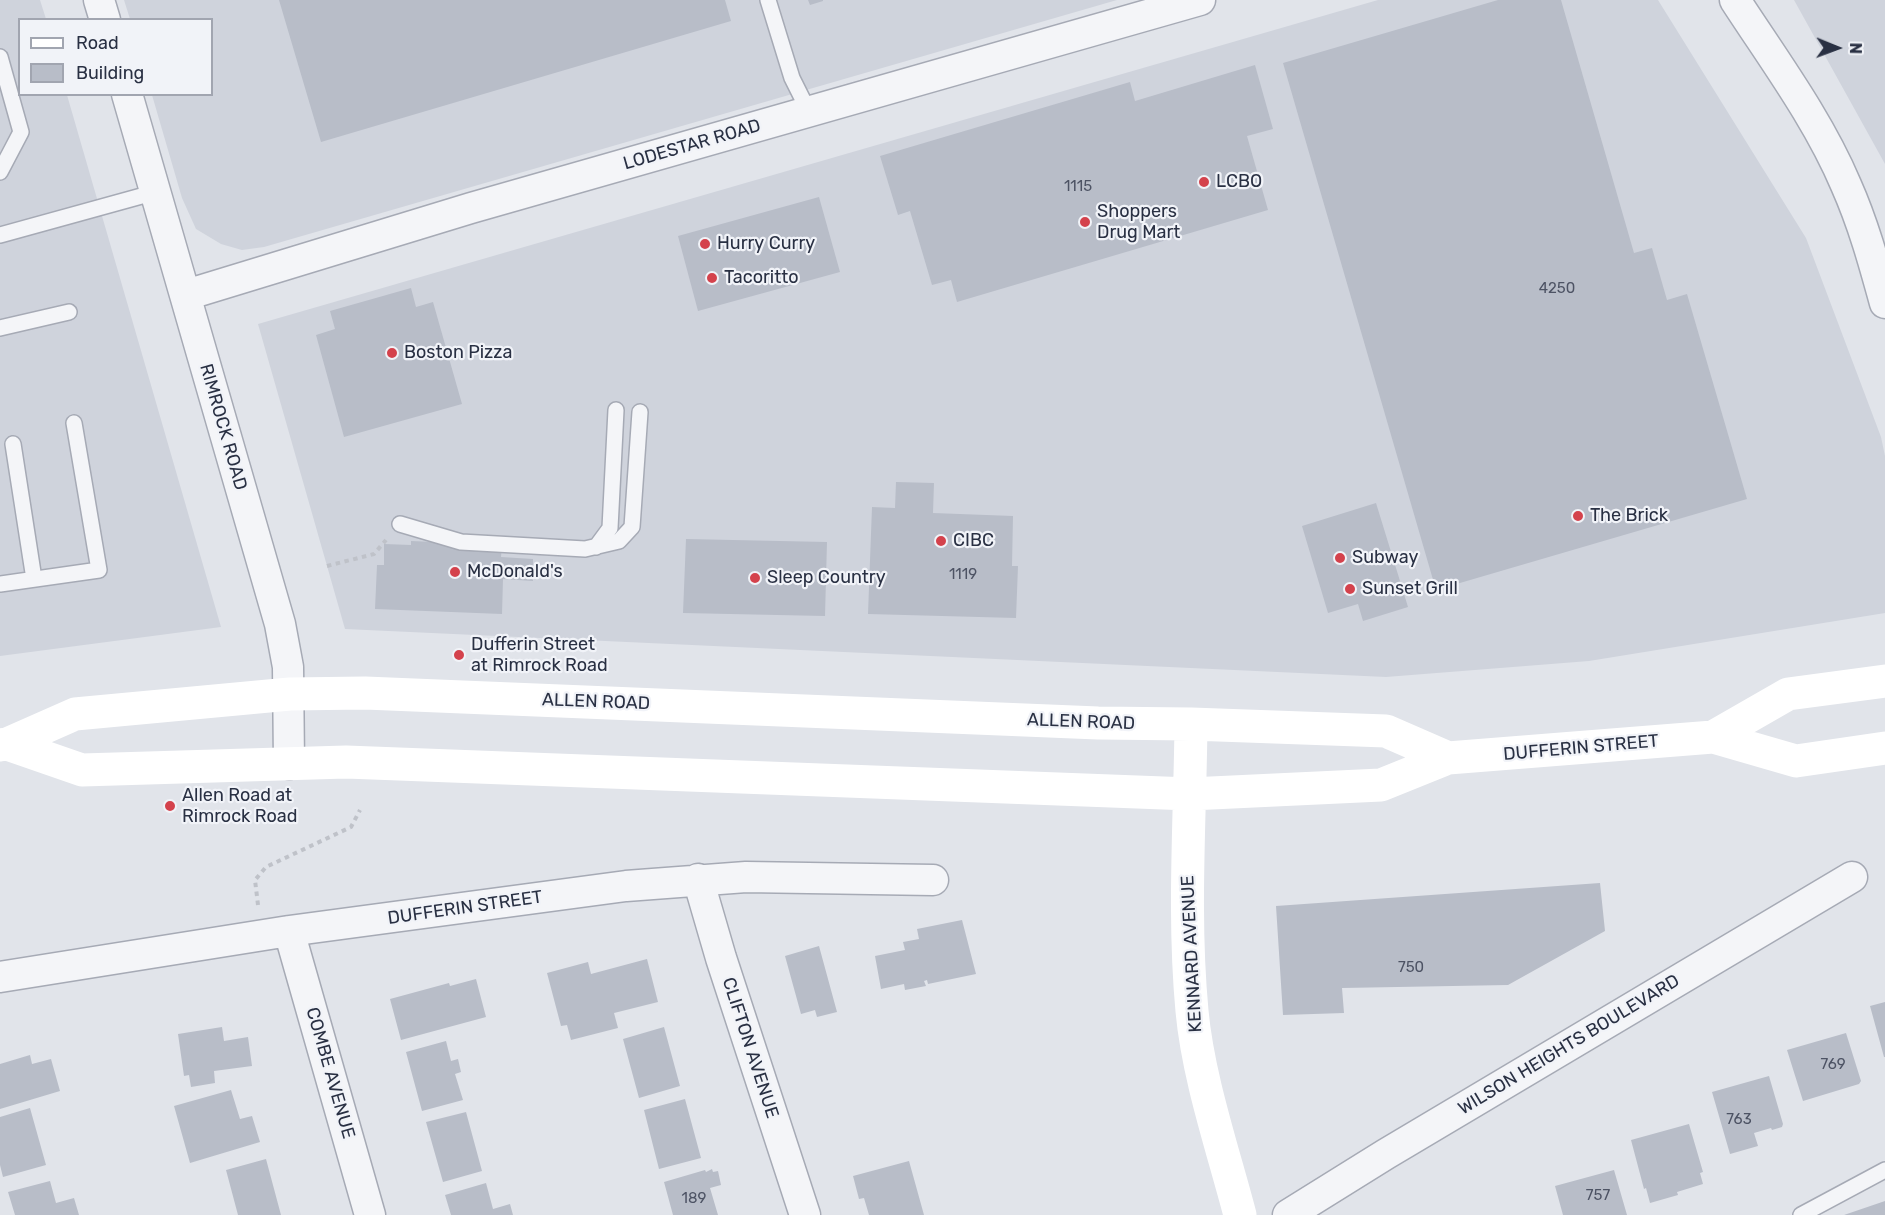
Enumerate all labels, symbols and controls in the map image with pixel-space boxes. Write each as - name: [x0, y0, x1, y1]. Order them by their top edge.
- legend: [18, 18, 213, 96]
- north arrow: [1807, 18, 1867, 78]
- text: Road: [76, 32, 119, 54]
- text: N: [1846, 42, 1865, 54]
- text: Building: [76, 62, 144, 84]
- street label: LODESTAR ROAD: [621, 115, 763, 175]
- place label: LCBO: [1216, 171, 1262, 193]
- marker: LCBO: [1197, 175, 1211, 189]
- house number: 1115: [1064, 178, 1092, 196]
- place label: Shoppers Drug Mart: [1097, 201, 1180, 244]
- marker: Shoppers Drug Mart: [1078, 215, 1092, 229]
- place label: Hurry Curry: [717, 233, 815, 255]
- marker: Hurry Curry: [698, 237, 712, 251]
- place label: Tacoritto: [724, 267, 799, 289]
- marker: Tacoritto: [705, 271, 719, 285]
- house number: 4250: [1539, 280, 1575, 298]
- place label: Boston Pizza: [404, 342, 512, 364]
- marker: Boston Pizza: [385, 346, 399, 360]
- street label: RIMROCK ROAD: [195, 361, 251, 493]
- place label: The Brick: [1590, 505, 1668, 527]
- marker: The Brick: [1571, 509, 1585, 523]
- place label: CIBC: [953, 530, 994, 552]
- marker: CIBC: [934, 534, 948, 548]
- place label: Subway: [1352, 547, 1418, 569]
- marker: Subway: [1333, 551, 1347, 565]
- place label: McDonald's: [467, 561, 563, 583]
- marker: McDonald's: [448, 565, 462, 579]
- house number: 1119: [949, 566, 977, 584]
- place label: Sleep Country: [767, 567, 886, 589]
- marker: Sleep Country: [748, 571, 762, 585]
- place label: Sunset Grill: [1362, 578, 1458, 600]
- marker: Sunset Grill: [1343, 582, 1357, 596]
- place label: Dufferin Street at Rimrock Road: [471, 634, 608, 676]
- marker: Dufferin Street at Rimrock Road: [452, 648, 466, 662]
- street label: ALLEN ROAD: [541, 689, 651, 715]
- street label: ALLEN ROAD: [1026, 709, 1136, 735]
- street label: DUFFERIN STREET: [1502, 730, 1660, 766]
- place label: Allen Road at Rimrock Road: [182, 785, 297, 828]
- marker: Allen Road at Rimrock Road: [163, 799, 177, 813]
- street label: KENNARD AVENUE: [1177, 875, 1207, 1033]
- street label: DUFFERIN STREET: [386, 886, 544, 930]
- house number: 750: [1398, 959, 1424, 977]
- street label: WILSON HEIGHTS BOULEVARD: [1454, 970, 1684, 1120]
- street label: CLIFTON AVENUE: [717, 975, 783, 1121]
- street label: COMBE AVENUE: [301, 1005, 359, 1141]
- house number: 769: [1820, 1056, 1846, 1074]
- house number: 763: [1726, 1111, 1752, 1129]
- house number: 757: [1586, 1187, 1610, 1205]
- house number: 189: [682, 1190, 706, 1208]

